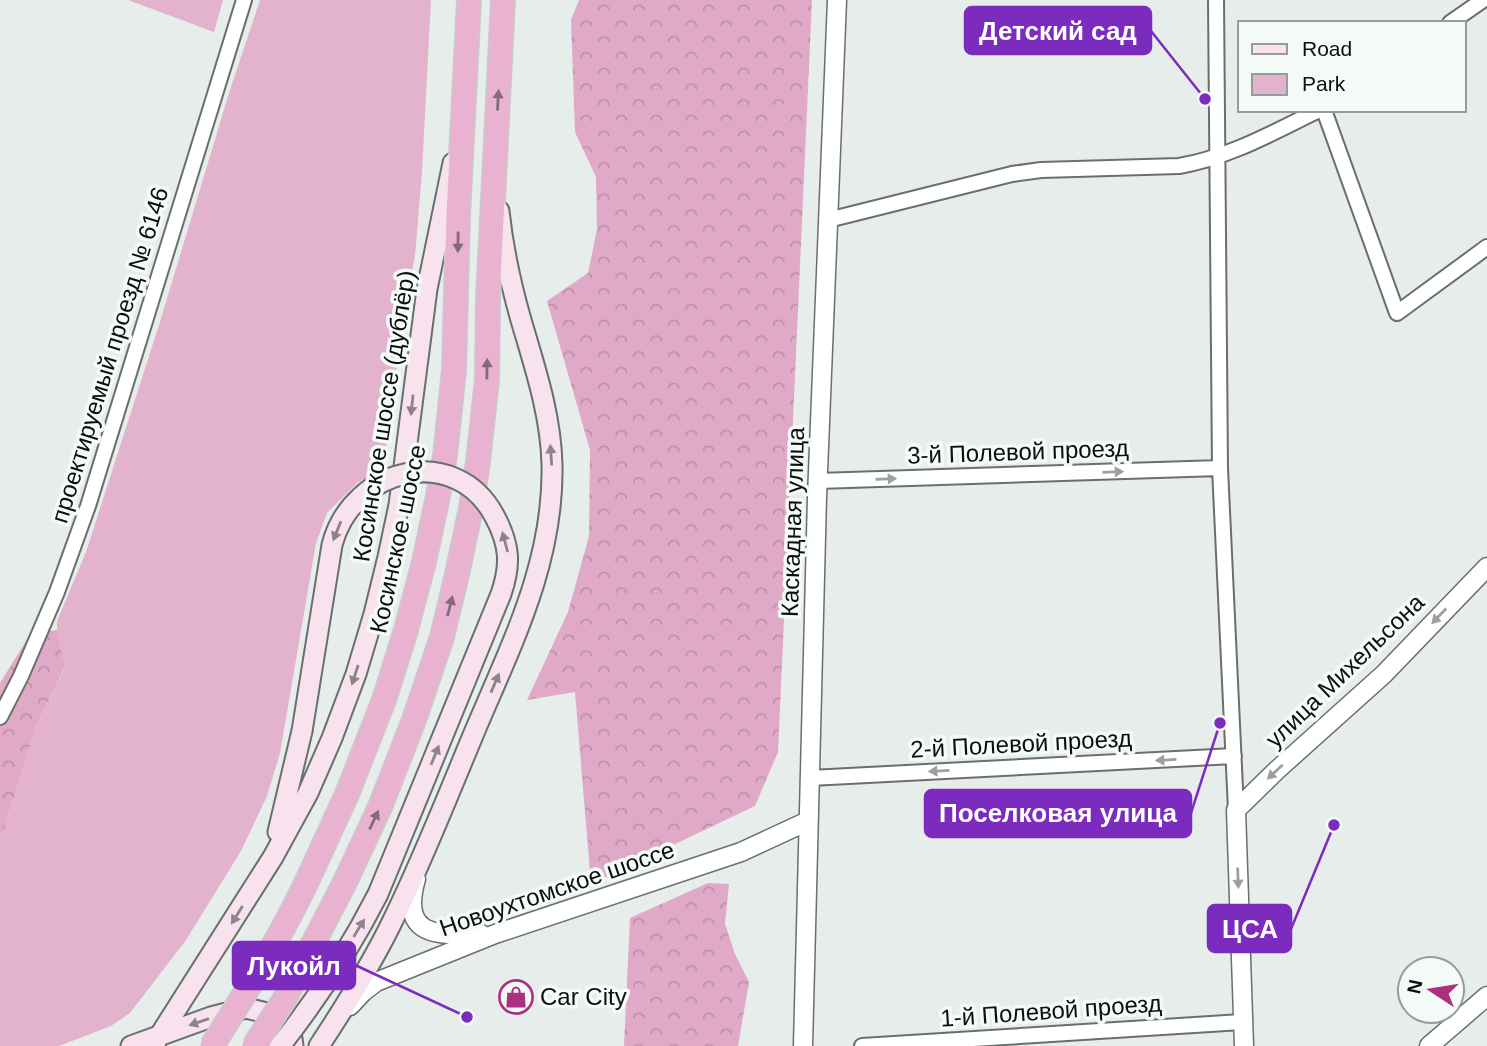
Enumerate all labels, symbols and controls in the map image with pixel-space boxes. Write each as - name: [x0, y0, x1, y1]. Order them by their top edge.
- callout: Детский сад: [965, 7, 1151, 54]
- text: Детский сад: [979, 16, 1137, 46]
- legend: [1238, 21, 1466, 112]
- text: Road: [1302, 37, 1352, 60]
- text: Park: [1302, 72, 1346, 95]
- one-way arrow: [492, 88, 503, 110]
- street label: проектируемый проезд № 6146: [45, 184, 174, 526]
- one-way arrow: [452, 231, 463, 253]
- street label: Косинское шоссе (дублёр): [347, 268, 421, 564]
- one-way arrow: [481, 358, 493, 380]
- one-way arrow: [407, 394, 418, 416]
- street label: Каскадная улица: [776, 426, 809, 617]
- street label: 3-й Полевой проезд: [907, 434, 1129, 469]
- street label: Косинское шоссе: [364, 442, 432, 636]
- one-way arrow: [545, 444, 556, 466]
- one-way arrow: [1103, 466, 1125, 477]
- one-way arrow: [875, 474, 897, 485]
- one-way arrow: [332, 521, 343, 542]
- one-way arrow: [499, 531, 510, 553]
- street label: улица Михельсона: [1260, 588, 1430, 753]
- one-way arrow: [444, 595, 455, 617]
- one-way arrow: [1431, 607, 1448, 624]
- one-way arrow: [349, 664, 360, 685]
- one-way arrow: [490, 672, 501, 693]
- street label: 2-й Полевой проезд: [910, 724, 1132, 763]
- one-way arrow: [430, 745, 441, 766]
- one-way arrow: [1155, 754, 1177, 765]
- one-way arrow: [1267, 764, 1284, 780]
- one-way arrow: [927, 766, 949, 777]
- callout: Поселковая улица: [925, 790, 1191, 837]
- text: Поселковая улица: [939, 798, 1178, 828]
- one-way arrow: [368, 810, 379, 830]
- street label: Новоухтомское шоссе: [436, 836, 678, 941]
- one-way arrow: [1233, 867, 1244, 889]
- one-way arrow: [230, 905, 243, 925]
- callout: ЦСА: [1208, 905, 1291, 952]
- text: ЦСА: [1222, 914, 1278, 944]
- one-way arrow: [353, 919, 365, 938]
- callout: Лукойл: [233, 942, 355, 989]
- text: Лукойл: [247, 951, 341, 981]
- north arrow: [1396, 955, 1466, 1025]
- shop icon: Car City: [497, 978, 535, 1016]
- text: N: [1403, 978, 1427, 995]
- place label: Car City: [540, 983, 627, 1010]
- street label: 1-й Полевой проезд: [939, 989, 1163, 1032]
- one-way arrow: [188, 1017, 209, 1028]

